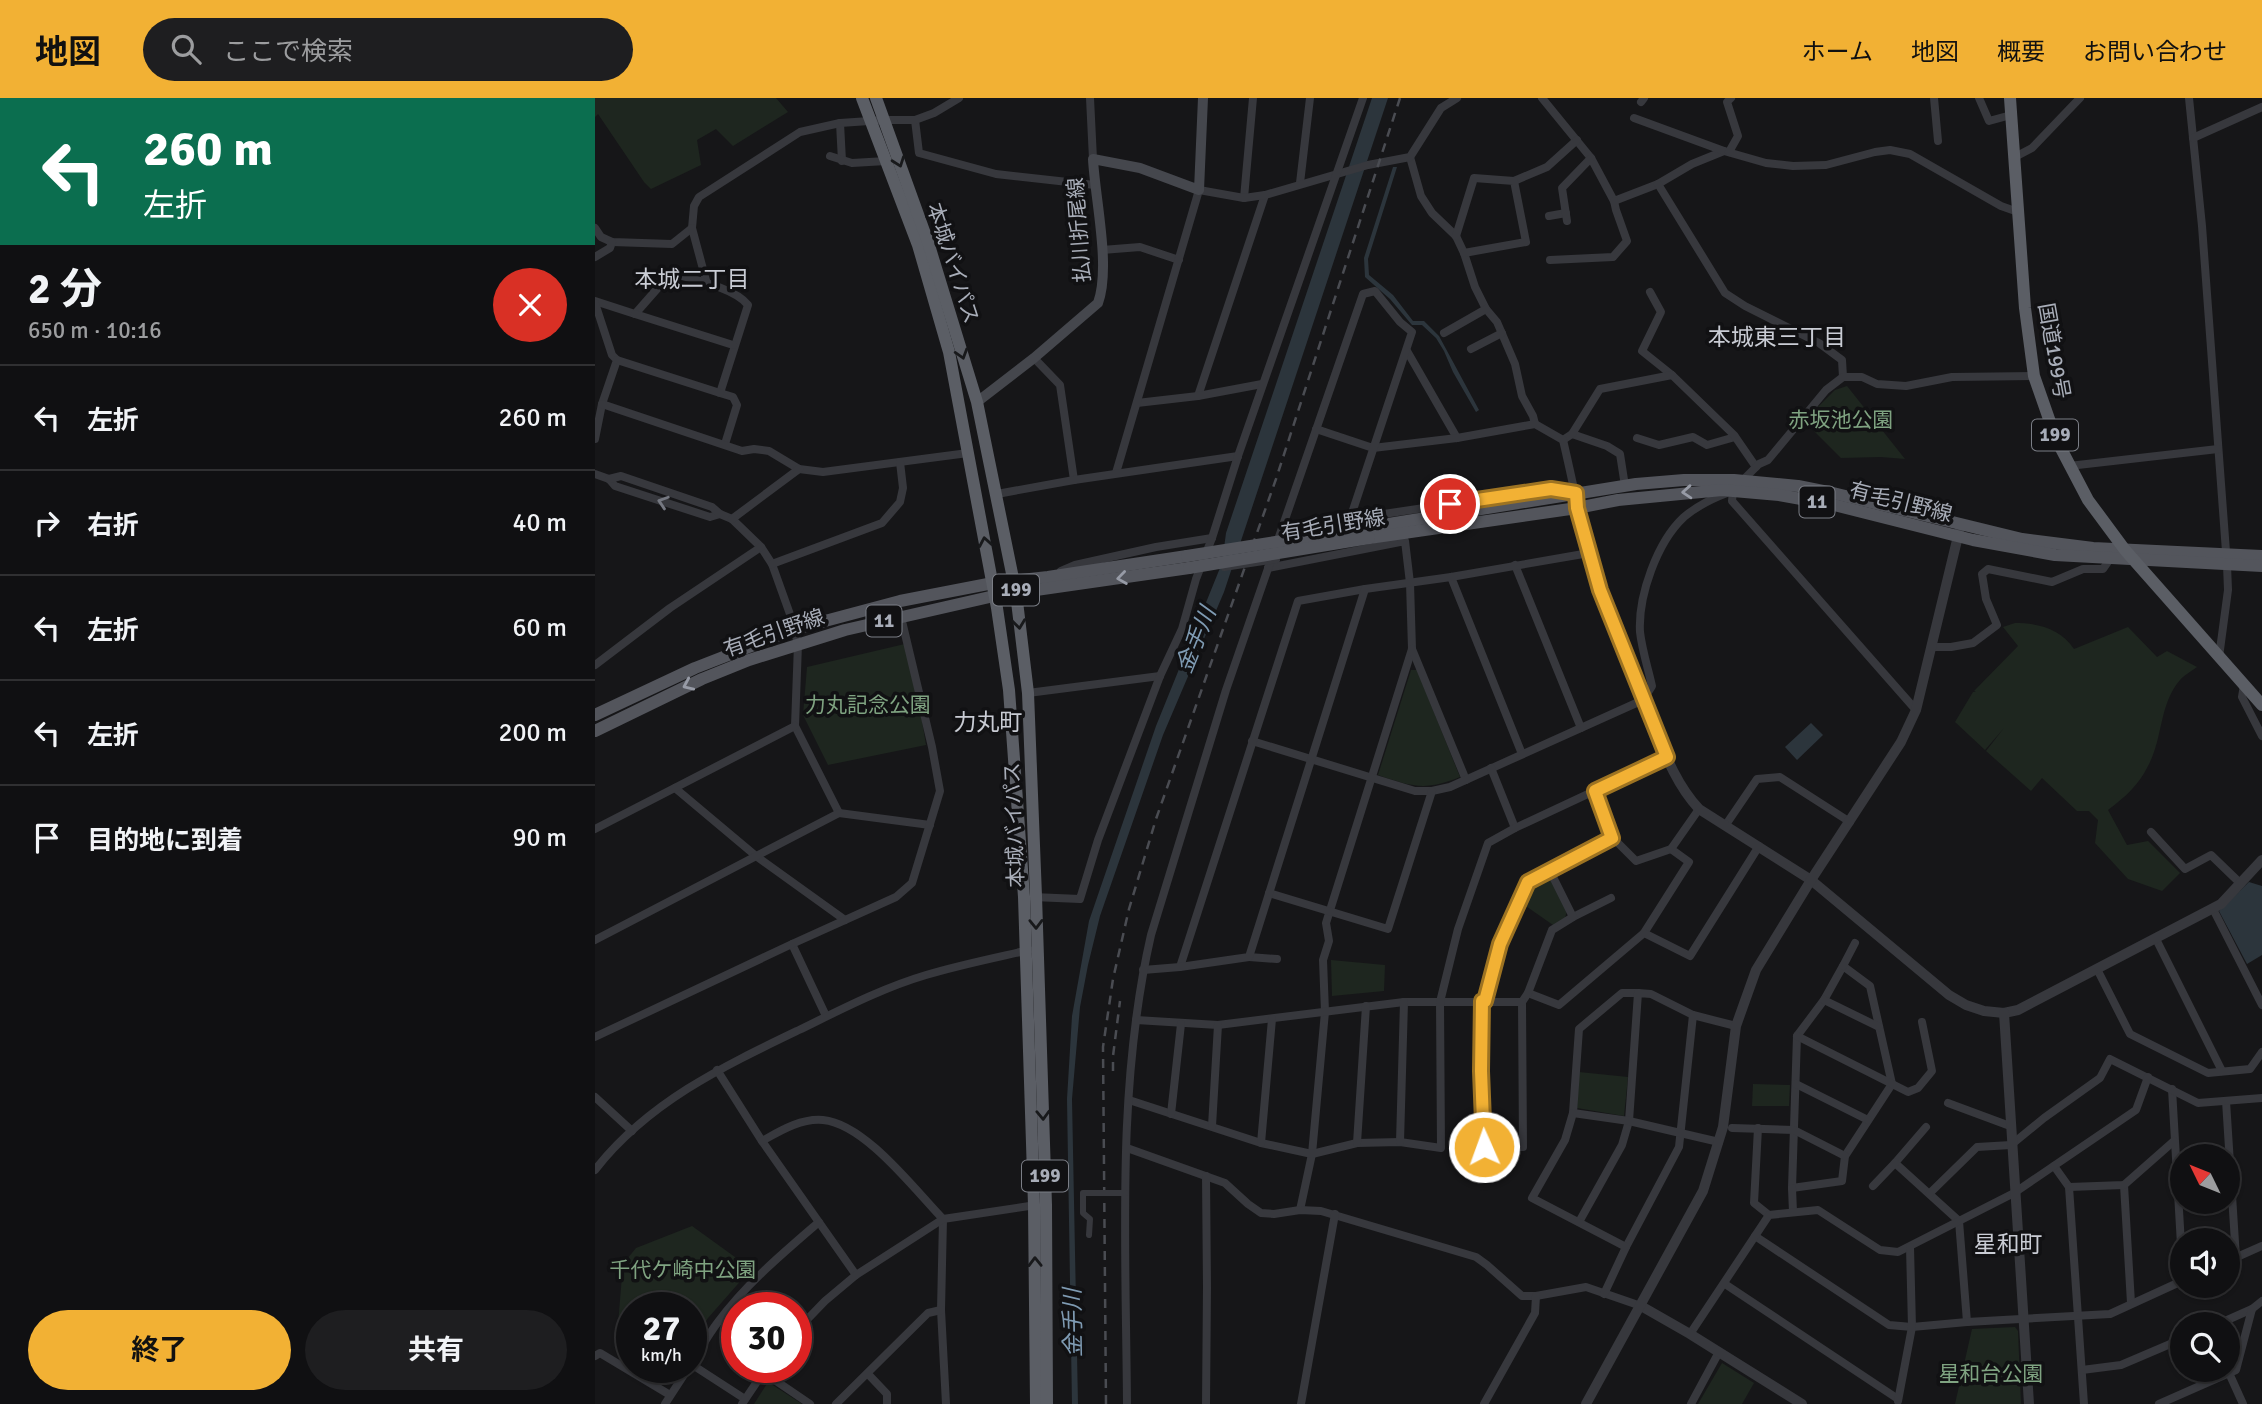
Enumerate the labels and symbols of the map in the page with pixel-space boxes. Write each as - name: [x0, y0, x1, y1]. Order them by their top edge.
- one-way arrow: [891, 156, 905, 168]
- street label: 払川折尾線: [1062, 177, 1096, 283]
- street label: 本城バイパス: [921, 199, 985, 327]
- district label: 本城二丁目: [635, 265, 750, 294]
- street label: 国道199号: [2033, 301, 2075, 401]
- district label: 本城東三丁目: [1708, 323, 1846, 352]
- one-way arrow: [954, 347, 969, 359]
- park label: 赤坂池公園: [1789, 407, 1894, 433]
- road number: 199: [2032, 420, 2078, 450]
- pin: [1420, 474, 1480, 534]
- street label: 有毛引野線: [1847, 477, 1955, 527]
- one-way arrow: [1681, 485, 1692, 500]
- road number: 11: [1799, 486, 1835, 518]
- one-way arrow: [657, 496, 670, 510]
- street label: 有毛引野線: [1279, 504, 1387, 546]
- one-way arrow: [978, 536, 993, 548]
- one-way arrow: [1116, 570, 1128, 585]
- road number: 199: [993, 575, 1039, 606]
- water label: 金手川: [1170, 600, 1223, 677]
- street label: 有毛引野線: [720, 604, 828, 662]
- road number: 11: [867, 606, 901, 636]
- one-way arrow: [1012, 618, 1027, 630]
- one-way arrow: [683, 677, 696, 691]
- park label: 力丸記念公園: [805, 692, 931, 718]
- district label: 力丸町: [954, 708, 1023, 737]
- street label: 本城バイパス: [999, 762, 1029, 888]
- one-way arrow: [1029, 919, 1044, 930]
- one-way arrow: [1035, 1109, 1050, 1120]
- position arrow: [1447, 1110, 1521, 1184]
- north arrow: [2170, 1144, 2240, 1214]
- road number: 199: [1022, 1160, 1068, 1192]
- district label: 星和町: [1974, 1230, 2043, 1259]
- park label: 千代ケ崎中公園: [610, 1257, 757, 1283]
- one-way arrow: [1027, 1257, 1043, 1267]
- water label: 金手川: [1058, 1285, 1088, 1358]
- speed limit sign: 30: [721, 1292, 812, 1383]
- park label: 星和台公園: [1939, 1361, 2044, 1387]

